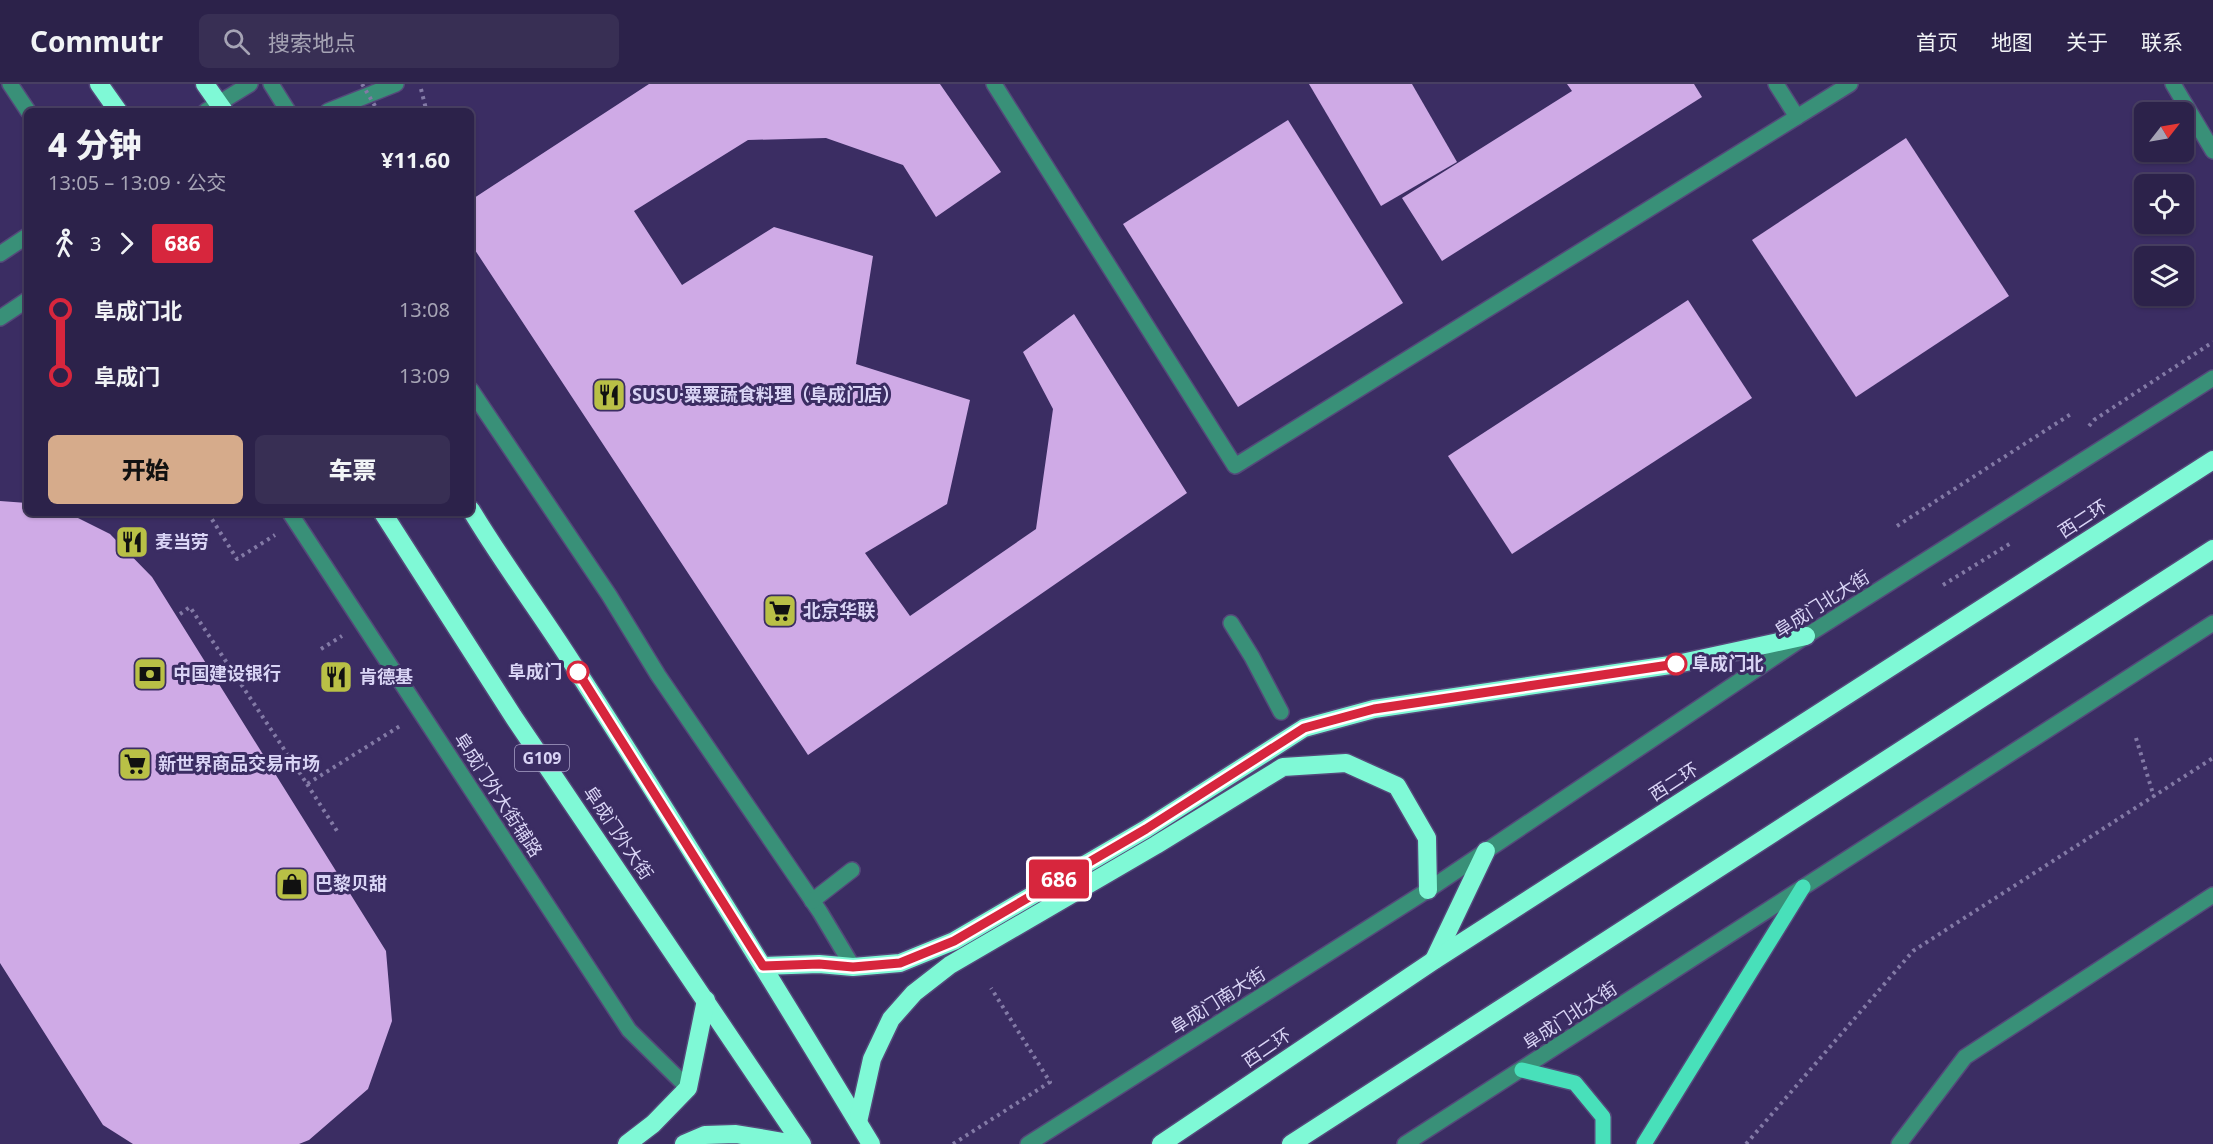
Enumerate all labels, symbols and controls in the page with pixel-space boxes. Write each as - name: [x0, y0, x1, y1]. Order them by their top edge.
- search box: [199, 14, 619, 68]
- text: Commutr: [30, 22, 163, 60]
- icon: search: [220, 25, 253, 58]
- text: 搜索地点: [268, 27, 356, 57]
- text: 首页: [1916, 28, 1958, 56]
- text: 地图: [1991, 28, 2033, 56]
- text: 关于: [2066, 28, 2108, 56]
- text: 联系: [2141, 28, 2183, 56]
- north arrow: [2134, 102, 2194, 162]
- map controls: [2134, 102, 2194, 306]
- text: 4 分钟: [48, 122, 142, 167]
- text: ¥11.60: [381, 144, 450, 174]
- text: 13:05 – 13:09 · 公交: [48, 169, 226, 196]
- button: locate: [2134, 174, 2194, 234]
- icon: walk: [48, 227, 81, 260]
- icon: forward: [110, 227, 143, 260]
- text: 686: [164, 229, 201, 257]
- text: 3: [90, 230, 101, 257]
- button: layers: [2134, 246, 2194, 306]
- text: 阜成门北: [94, 295, 182, 325]
- text: 13:08: [399, 296, 450, 323]
- text: 阜成门: [94, 361, 160, 391]
- text: 13:09: [399, 362, 450, 389]
- restaurant icon: SUSU·粟粟蔬食料理（阜成门店）: [591, 377, 627, 413]
- place label: SUSU·粟粟蔬食料理（阜成门店）: [632, 382, 900, 406]
- button: 开始: [48, 435, 243, 504]
- button: 车票: [255, 435, 450, 504]
- street label: 西二环: [2053, 493, 2112, 543]
- restaurant icon: 麦当劳: [114, 524, 150, 560]
- place label: 麦当劳: [155, 529, 209, 553]
- street label: 阜成门北大街: [1769, 564, 1874, 642]
- supermarket icon: 北京华联: [762, 593, 798, 629]
- place label: 北京华联: [803, 598, 876, 622]
- place label: 阜成门北: [1692, 651, 1764, 675]
- marker: 阜成门北: [1665, 653, 1687, 675]
- bank icon: 中国建设银行: [132, 656, 168, 692]
- restaurant icon: 肯德基: [318, 659, 354, 695]
- place label: 阜成门: [508, 659, 562, 683]
- place label: 中国建设银行: [173, 661, 281, 685]
- marker: 阜成门: [567, 661, 589, 683]
- place label: 肯德基: [359, 664, 413, 688]
- street label: 阜成门外大街辅路: [450, 728, 548, 861]
- road number: G109: [515, 745, 569, 771]
- supermarket icon: 新世界商品交易市场: [117, 746, 153, 782]
- place label: 新世界商品交易市场: [158, 751, 320, 775]
- street label: 西二环: [1644, 756, 1703, 806]
- street label: 阜成门外大街: [579, 781, 659, 884]
- line badge: 686: [1024, 860, 1094, 898]
- text: 686: [1041, 865, 1077, 893]
- shop icon: 巴黎贝甜: [274, 866, 310, 902]
- place label: 巴黎贝甜: [315, 871, 387, 895]
- street label: 阜成门南大街: [1165, 961, 1270, 1039]
- street label: 阜成门北大街: [1518, 976, 1621, 1055]
- street label: 西二环: [1237, 1022, 1296, 1072]

